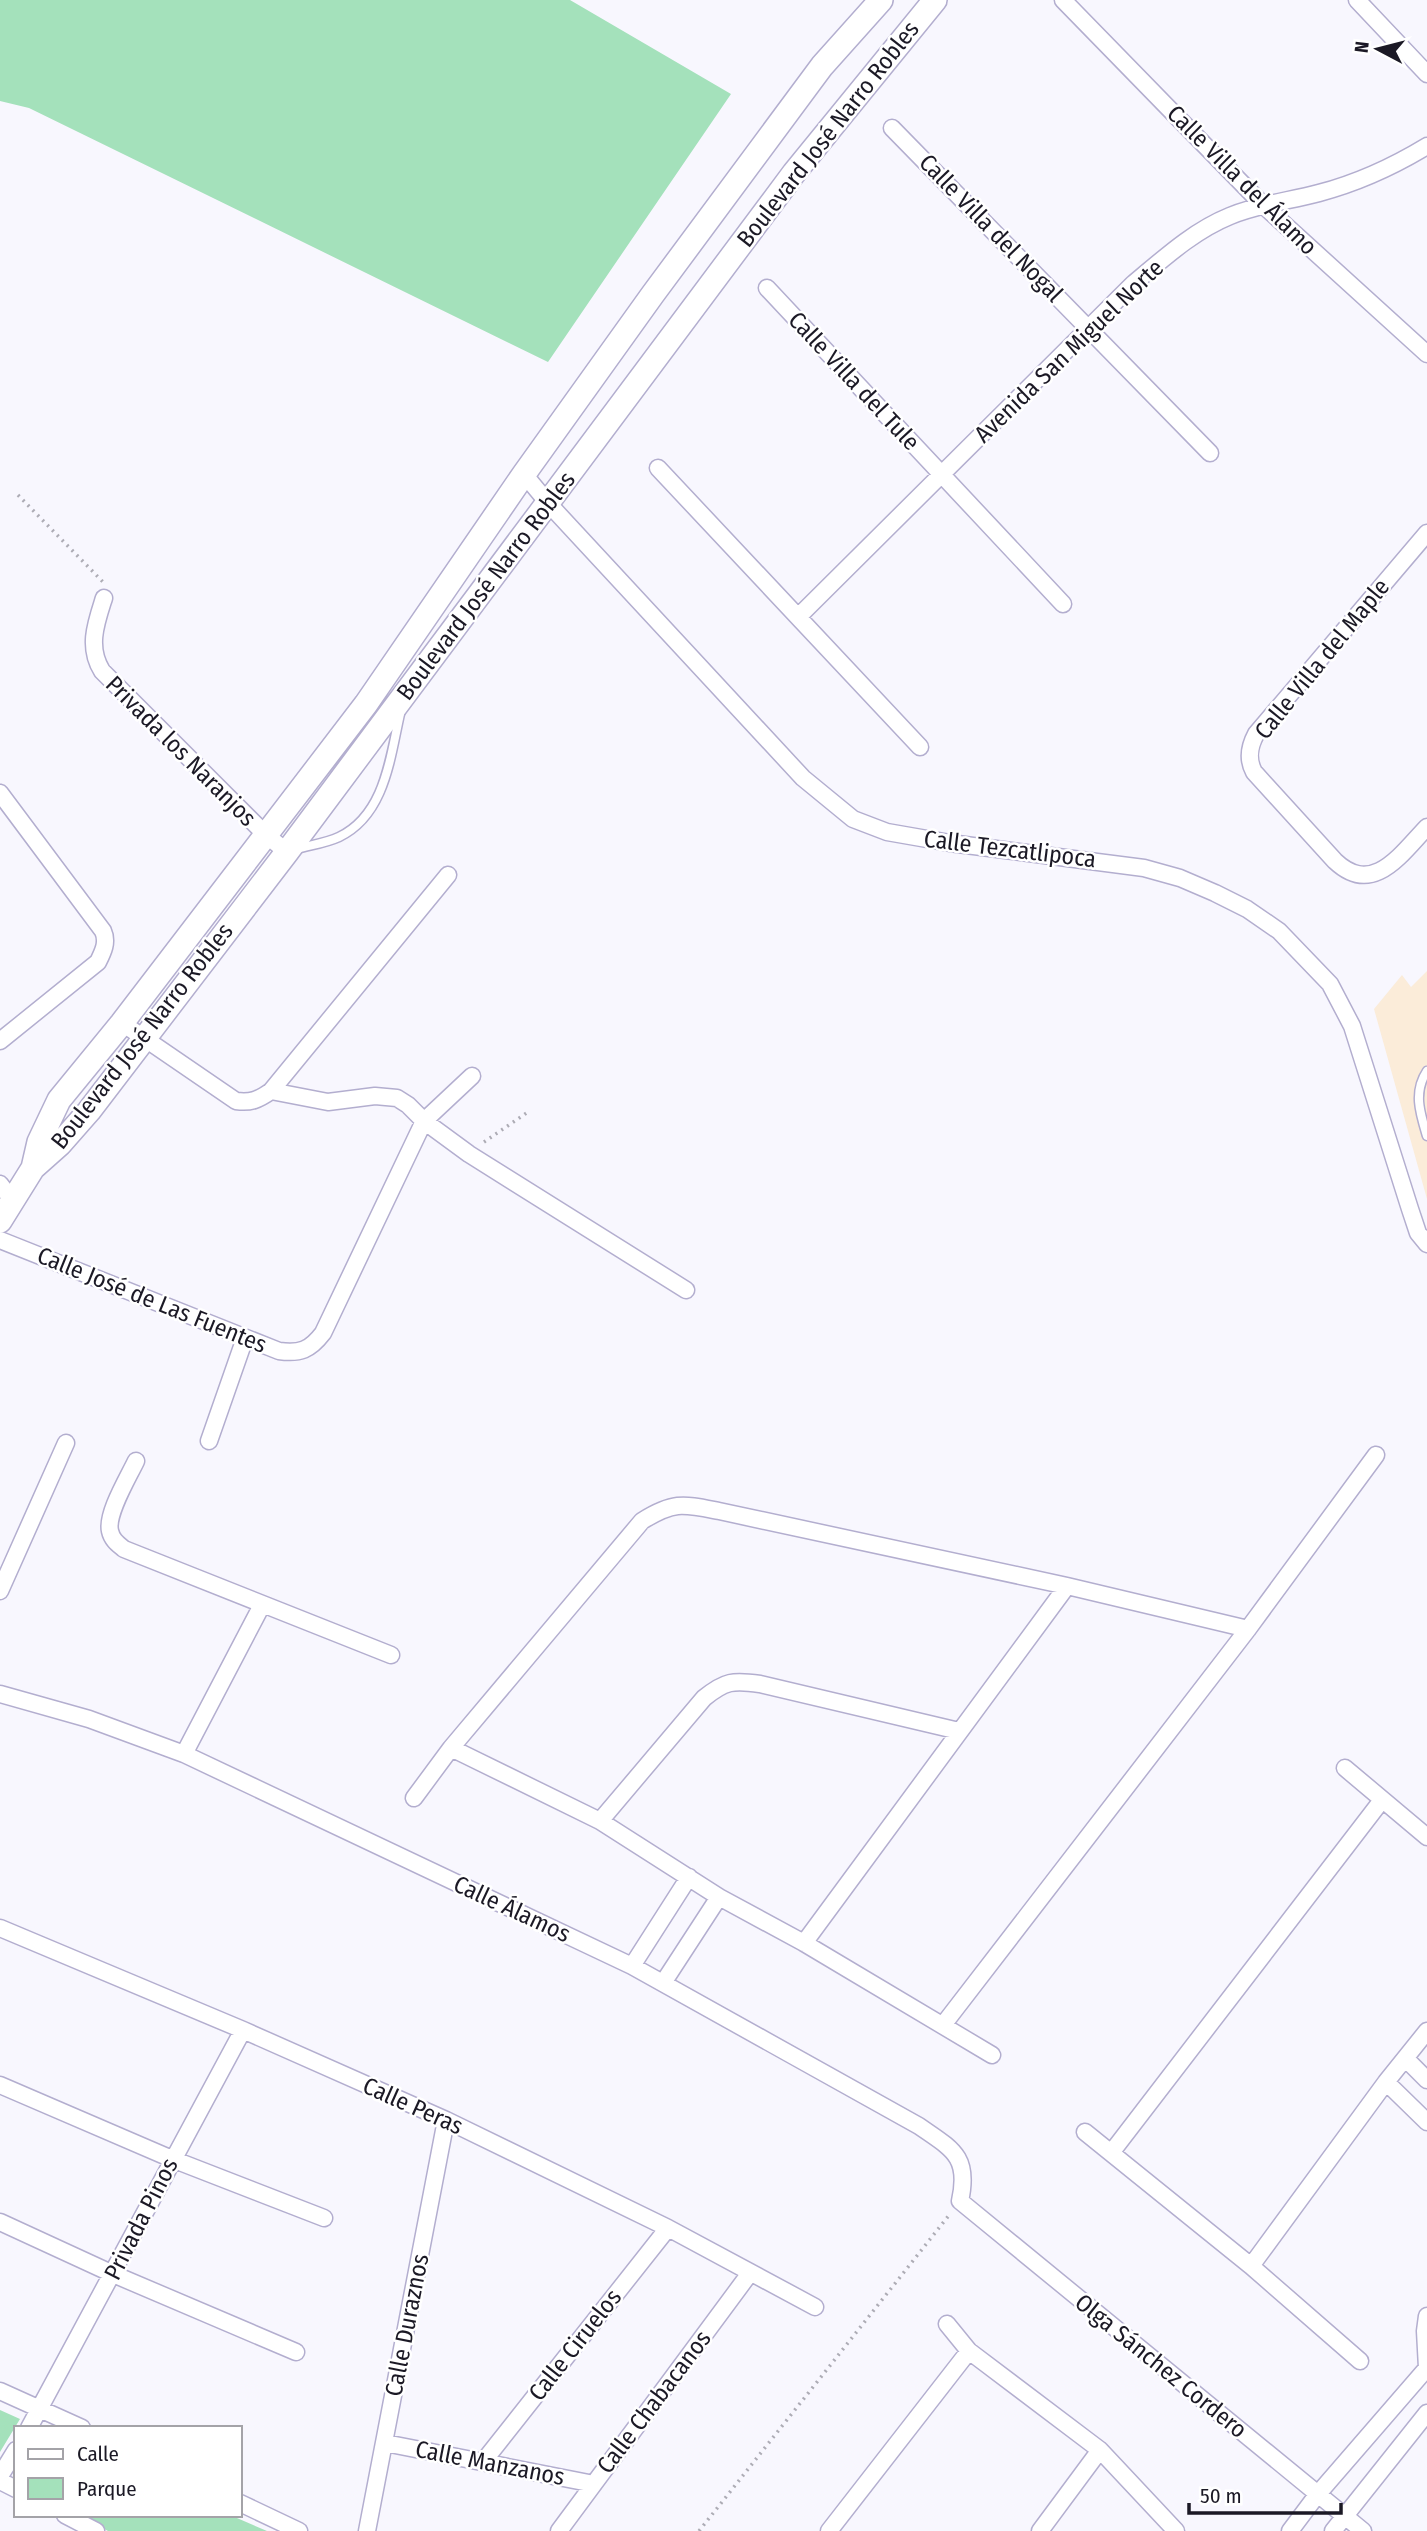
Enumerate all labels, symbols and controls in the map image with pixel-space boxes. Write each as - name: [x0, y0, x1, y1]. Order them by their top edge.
- north arrow: [1343, 14, 1413, 84]
- street label: Boulevard José Narro Robles: [731, 16, 925, 252]
- text: N: [1350, 40, 1374, 54]
- street label: Calle Villa del Álamo: [1161, 99, 1323, 261]
- street label: Calle Villa del Nogal: [913, 148, 1069, 308]
- street label: Avenida San Miguel Norte: [969, 254, 1169, 448]
- street label: Calle Villa del Tule: [783, 306, 925, 456]
- street label: Boulevard José Narro Robles: [391, 466, 581, 706]
- street label: Calle Villa del Maple: [1249, 573, 1395, 745]
- street label: Privada los Naranjos: [100, 670, 262, 832]
- street label: Calle Tezcatlipoca: [922, 825, 1098, 873]
- street label: Boulevard José Narro Robles: [45, 918, 239, 1154]
- street label: Calle José de Las Fuentes: [33, 1241, 271, 1359]
- street label: Calle Álamos: [449, 1869, 575, 1948]
- street label: Calle Peras: [359, 2072, 467, 2140]
- street label: Privada Pinos: [98, 2153, 184, 2285]
- street label: Calle Duraznos: [379, 2251, 435, 2399]
- street label: Calle Ciruelos: [523, 2284, 627, 2406]
- street label: Olga Sánchez Cordero: [1070, 2288, 1252, 2444]
- street label: Calle Chabacanos: [591, 2325, 717, 2479]
- legend: [14, 2426, 242, 2517]
- street label: Calle Manzanos: [413, 2435, 567, 2491]
- text: Calle: [77, 2441, 119, 2467]
- scale bar: [1189, 2472, 1341, 2516]
- text: Parque: [77, 2476, 137, 2502]
- text: 50 m: [1200, 2483, 1242, 2509]

